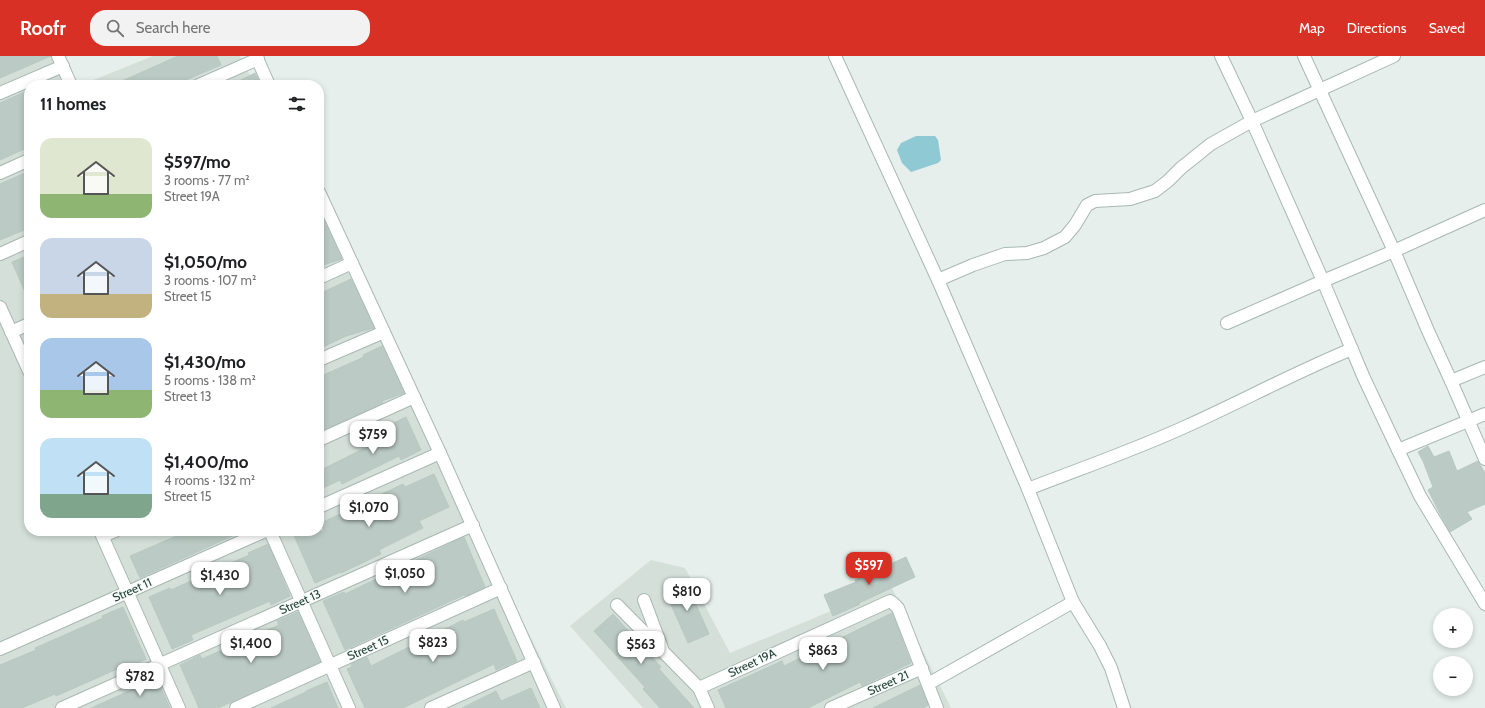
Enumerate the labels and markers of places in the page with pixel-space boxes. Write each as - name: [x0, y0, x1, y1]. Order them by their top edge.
- pin: $759: [349, 421, 397, 455]
- pin: $1,070: [336, 494, 402, 528]
- pin: $597: [845, 552, 893, 586]
- pin: $1,050: [372, 560, 438, 594]
- pin: $1,430: [187, 562, 253, 596]
- pin: $810: [663, 578, 711, 612]
- pin: $823: [409, 629, 457, 663]
- pin: $1,400: [218, 630, 284, 664]
- pin: $563: [617, 631, 665, 665]
- pin: $863: [799, 637, 847, 671]
- pin: $782: [116, 663, 164, 697]

